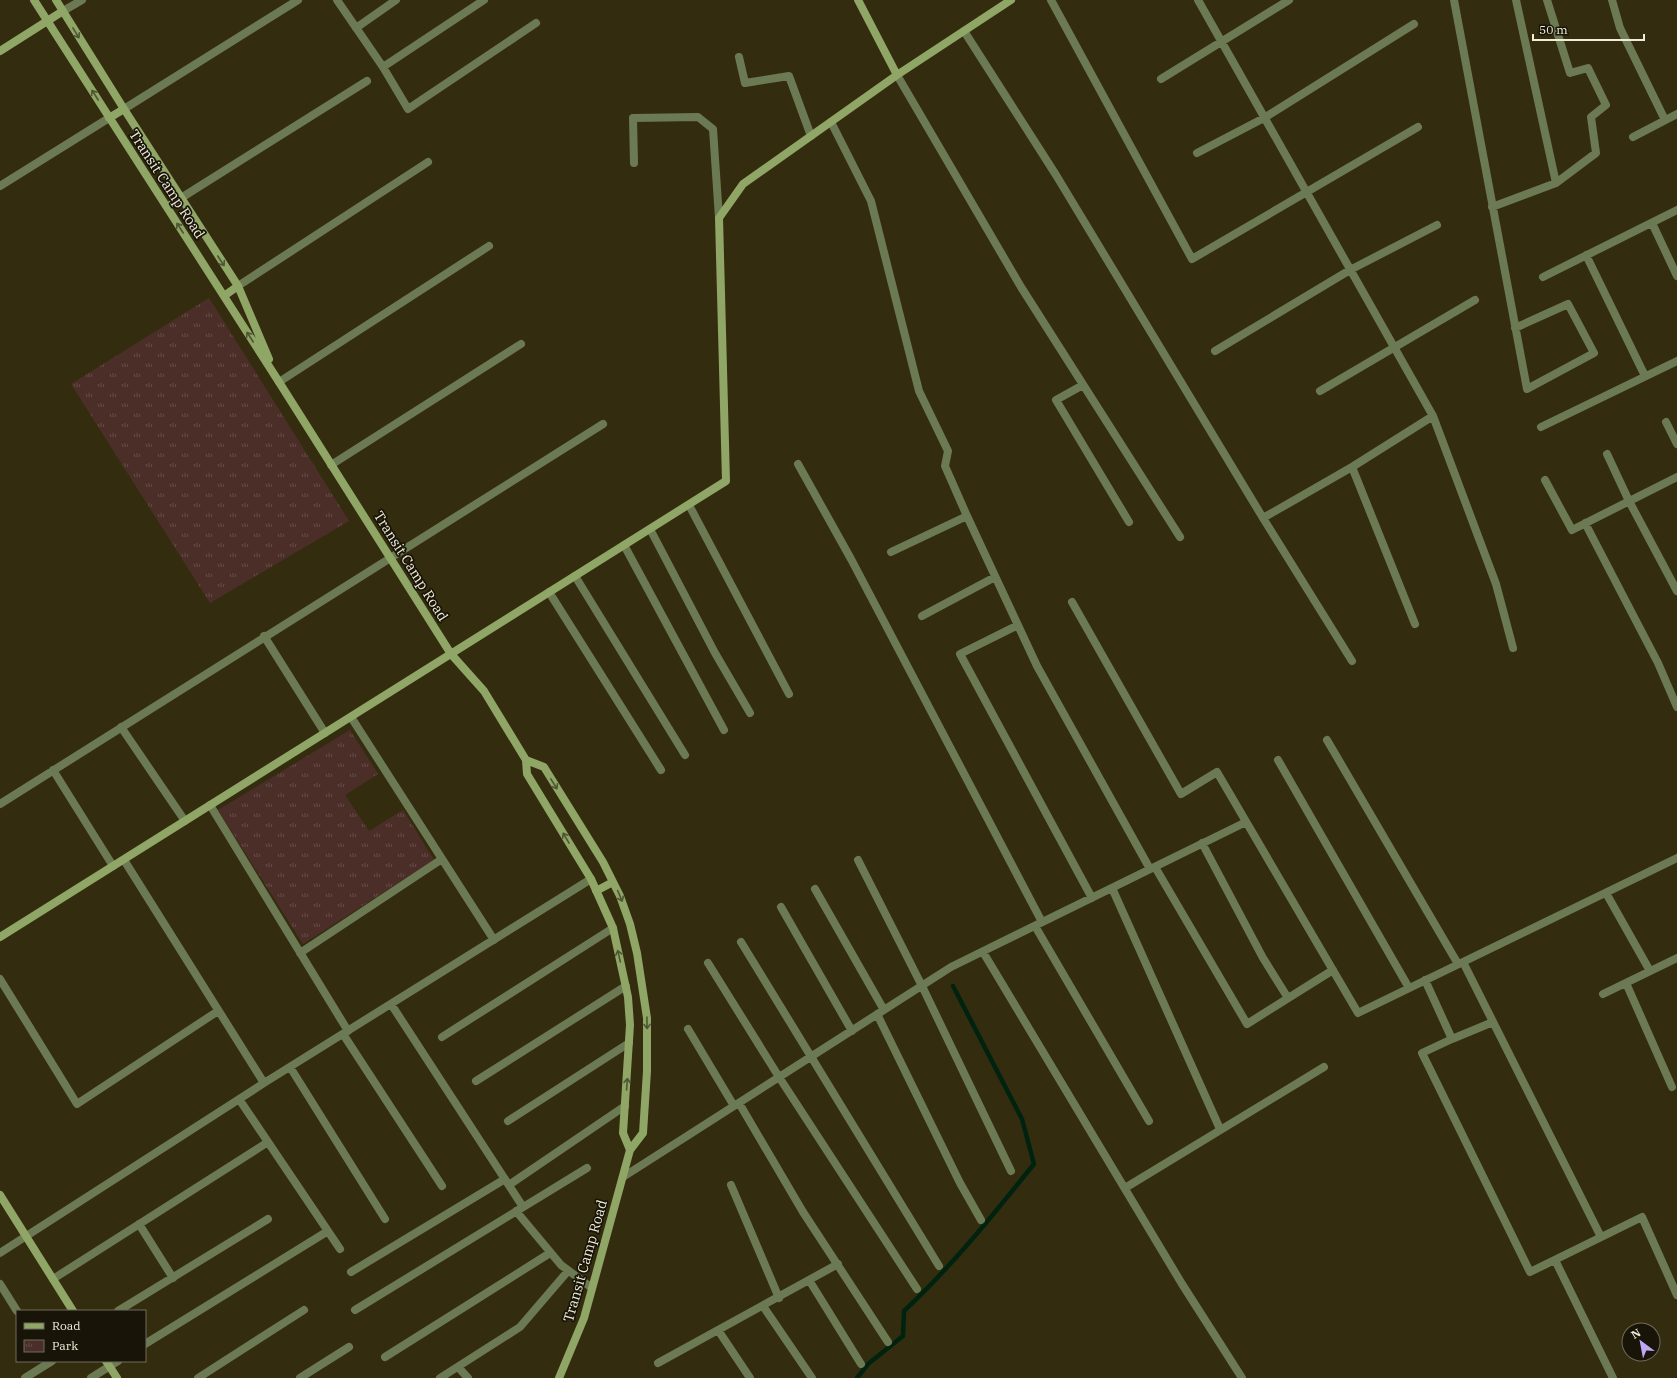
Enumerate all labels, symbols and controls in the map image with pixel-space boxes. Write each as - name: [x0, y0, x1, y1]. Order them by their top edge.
- scale bar: [1533, 16, 1644, 42]
- text: 50 m: [1539, 22, 1568, 37]
- one-way arrow: [73, 27, 81, 39]
- one-way arrow: [90, 89, 98, 101]
- street label: Transit Camp Road: [125, 126, 209, 242]
- one-way arrow: [176, 222, 184, 234]
- one-way arrow: [218, 255, 226, 267]
- one-way arrow: [246, 331, 254, 343]
- street label: Transit Camp Road: [370, 508, 452, 625]
- one-way arrow: [551, 778, 559, 790]
- one-way arrow: [562, 832, 570, 844]
- one-way arrow: [617, 890, 624, 902]
- one-way arrow: [615, 949, 622, 962]
- one-way arrow: [643, 1016, 651, 1029]
- one-way arrow: [623, 1078, 630, 1091]
- street label: Transit Camp Road: [559, 1197, 611, 1324]
- legend: [16, 1310, 146, 1362]
- text: Road: [52, 1318, 81, 1333]
- north arrow: [1621, 1322, 1661, 1362]
- text: N: [1628, 1325, 1643, 1342]
- text: Park: [52, 1338, 78, 1353]

